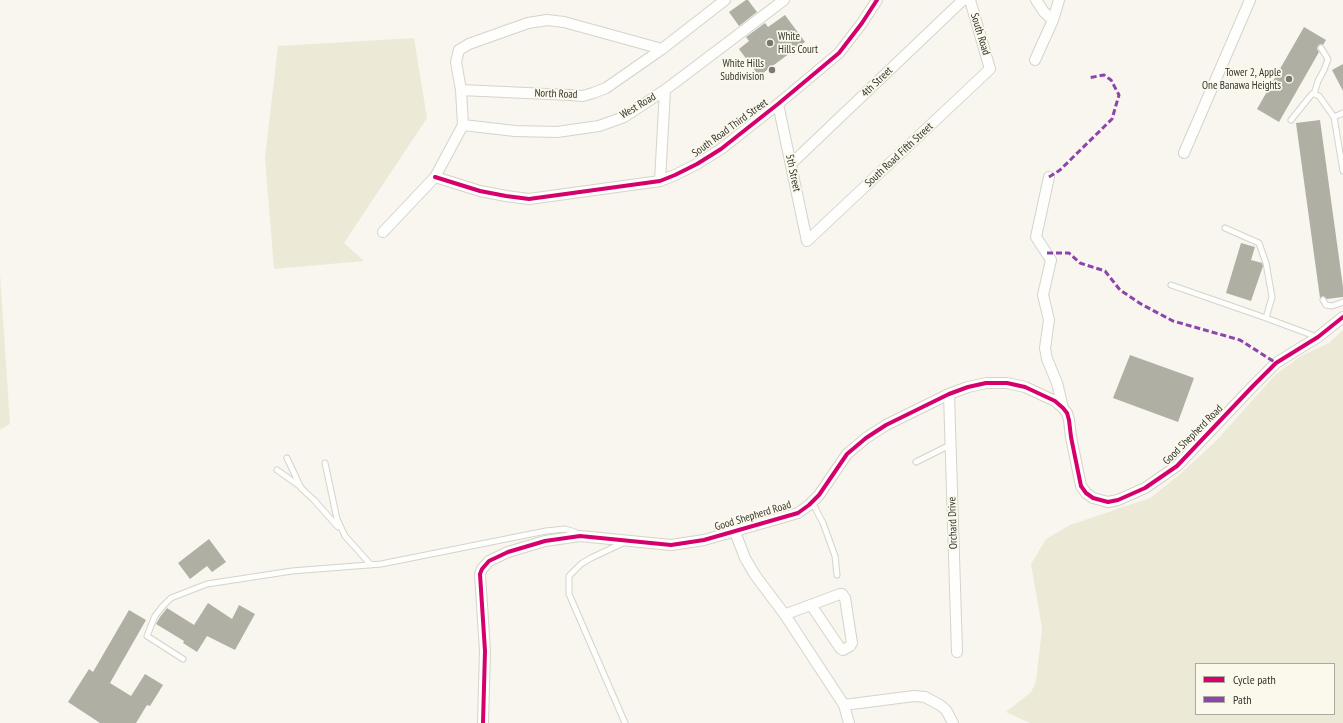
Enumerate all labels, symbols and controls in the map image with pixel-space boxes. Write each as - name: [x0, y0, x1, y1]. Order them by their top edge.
- street label: South Road: [967, 11, 993, 57]
- place label: White Hills Court: [778, 30, 818, 56]
- marker: White Hills Court: [765, 38, 775, 48]
- place label: White Hills Subdivision: [720, 57, 764, 83]
- street label: 4th Street: [859, 64, 895, 100]
- marker: White Hills Subdivision: [767, 65, 777, 75]
- place label: Tower 2, Apple One Banawa Heights: [1202, 66, 1281, 92]
- marker: Tower 2, Apple One Banawa Heights: [1284, 74, 1294, 84]
- street label: North Road: [534, 87, 578, 101]
- street label: West Road: [618, 90, 658, 122]
- street label: South Road Third Street: [689, 96, 771, 160]
- street label: South Road Fifth Street: [862, 120, 936, 190]
- street label: 5th Street: [783, 153, 803, 193]
- street label: Good Shepherd Road: [1160, 402, 1226, 468]
- street label: Orchard Drive: [945, 497, 961, 549]
- street label: Good Shepherd Road: [713, 498, 793, 534]
- legend: [1195, 663, 1335, 715]
- text: Cycle path: [1233, 672, 1276, 687]
- text: Path: [1233, 692, 1251, 707]

